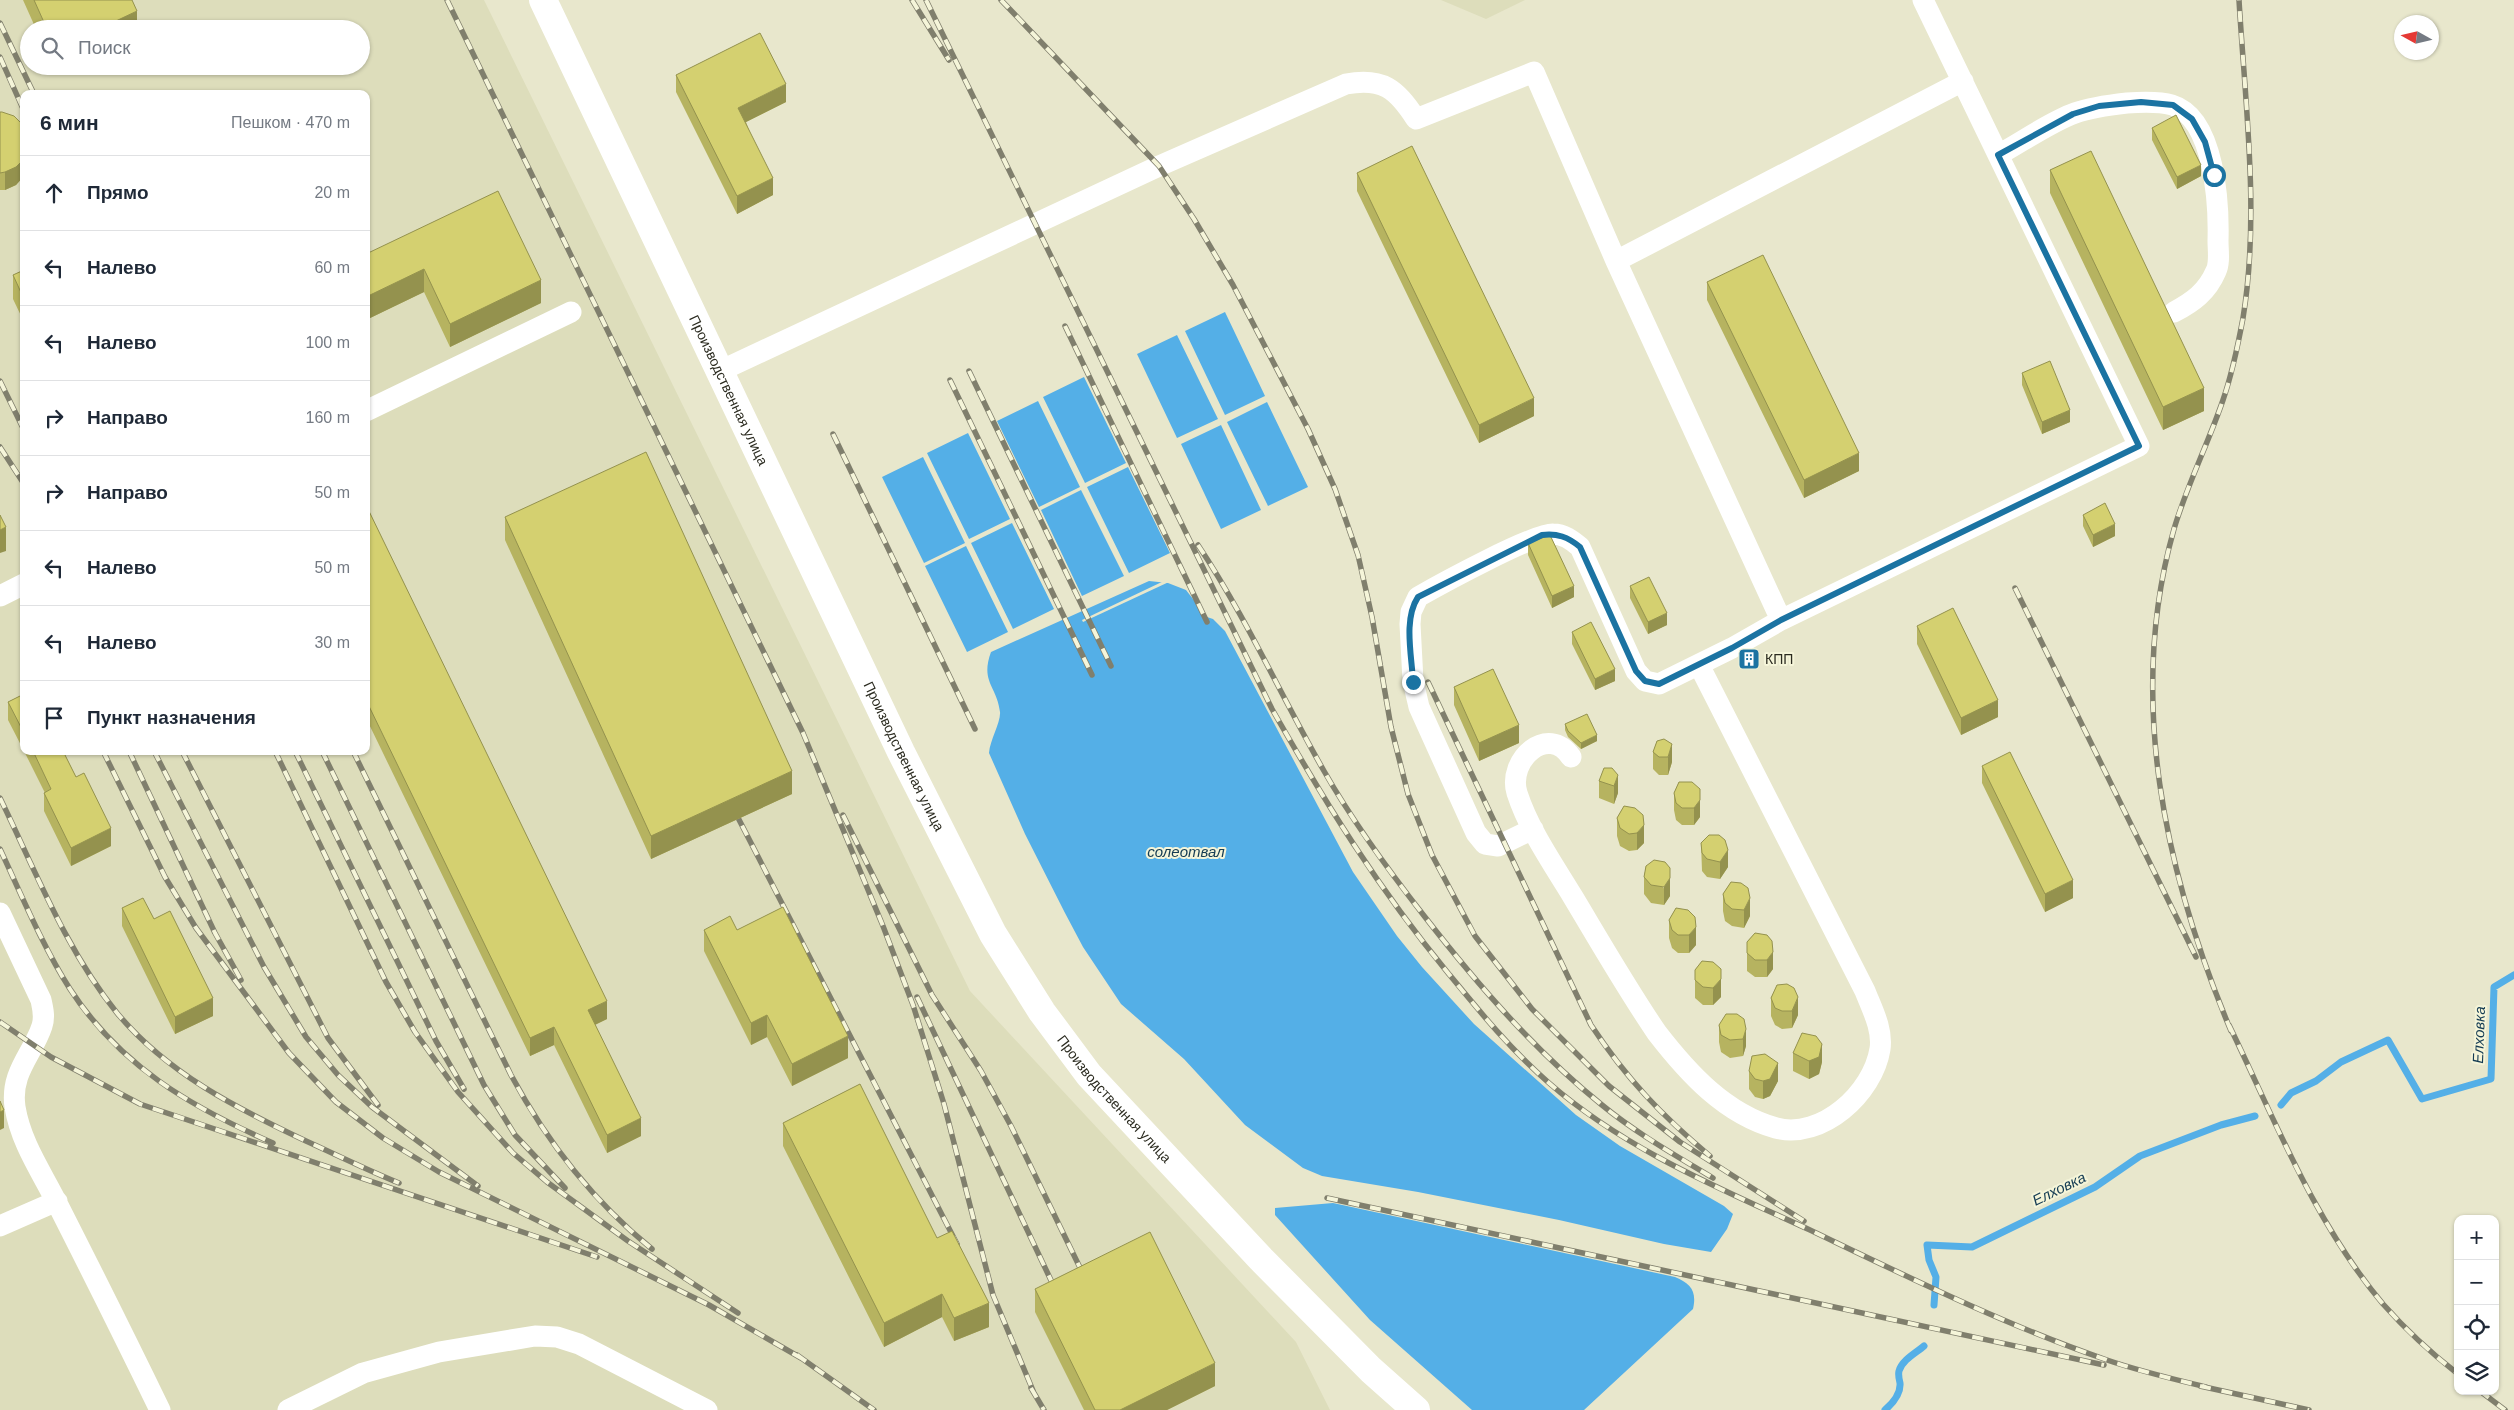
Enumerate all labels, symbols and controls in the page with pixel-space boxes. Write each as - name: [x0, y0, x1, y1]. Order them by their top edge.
- north arrow: [2394, 15, 2439, 60]
- search box: [20, 20, 370, 75]
- icon: search: [38, 34, 66, 62]
- text: Поиск: [78, 37, 131, 58]
- text: 6 мин: [40, 111, 99, 134]
- text: Пешком · 470 m: [231, 114, 350, 131]
- route start: [2203, 164, 2226, 187]
- icon: ahead: [40, 179, 68, 207]
- text: Прямо: [87, 182, 149, 203]
- text: 20 m: [314, 184, 350, 201]
- icon: left: [40, 254, 68, 282]
- text: Налево: [87, 257, 157, 278]
- text: 60 m: [314, 259, 350, 276]
- street label: Производственная улица: [686, 312, 771, 468]
- icon: left: [40, 329, 68, 357]
- text: Налево: [87, 332, 157, 353]
- text: 100 m: [306, 334, 350, 351]
- icon: right: [40, 404, 68, 432]
- text: Направо: [87, 407, 168, 428]
- text: 160 m: [306, 409, 350, 426]
- icon: right: [40, 479, 68, 507]
- text: Направо: [87, 482, 168, 503]
- text: 50 m: [314, 484, 350, 501]
- icon: left: [40, 554, 68, 582]
- text: Налево: [87, 557, 157, 578]
- text: 50 m: [314, 559, 350, 576]
- icon: left: [40, 629, 68, 657]
- text: Налево: [87, 632, 157, 653]
- text: 30 m: [314, 634, 350, 651]
- building icon: КПП: [1737, 647, 1761, 671]
- place label: КПП: [1765, 651, 1793, 667]
- route end: [1402, 671, 1425, 694]
- street label: Производственная улица: [861, 679, 948, 834]
- icon: arrive: [40, 704, 68, 732]
- text: Пункт назначения: [87, 707, 256, 728]
- water label: солеотвал: [1147, 843, 1225, 860]
- water label: Елховка: [2469, 1006, 2488, 1064]
- street label: Производственная улица: [1054, 1032, 1175, 1166]
- water label: Елховка: [2029, 1168, 2088, 1209]
- map controls: [2454, 1215, 2499, 1395]
- button: +: [2454, 1215, 2499, 1260]
- button: −: [2454, 1260, 2499, 1305]
- button: locate: [2454, 1305, 2499, 1350]
- button: layers: [2454, 1350, 2499, 1395]

